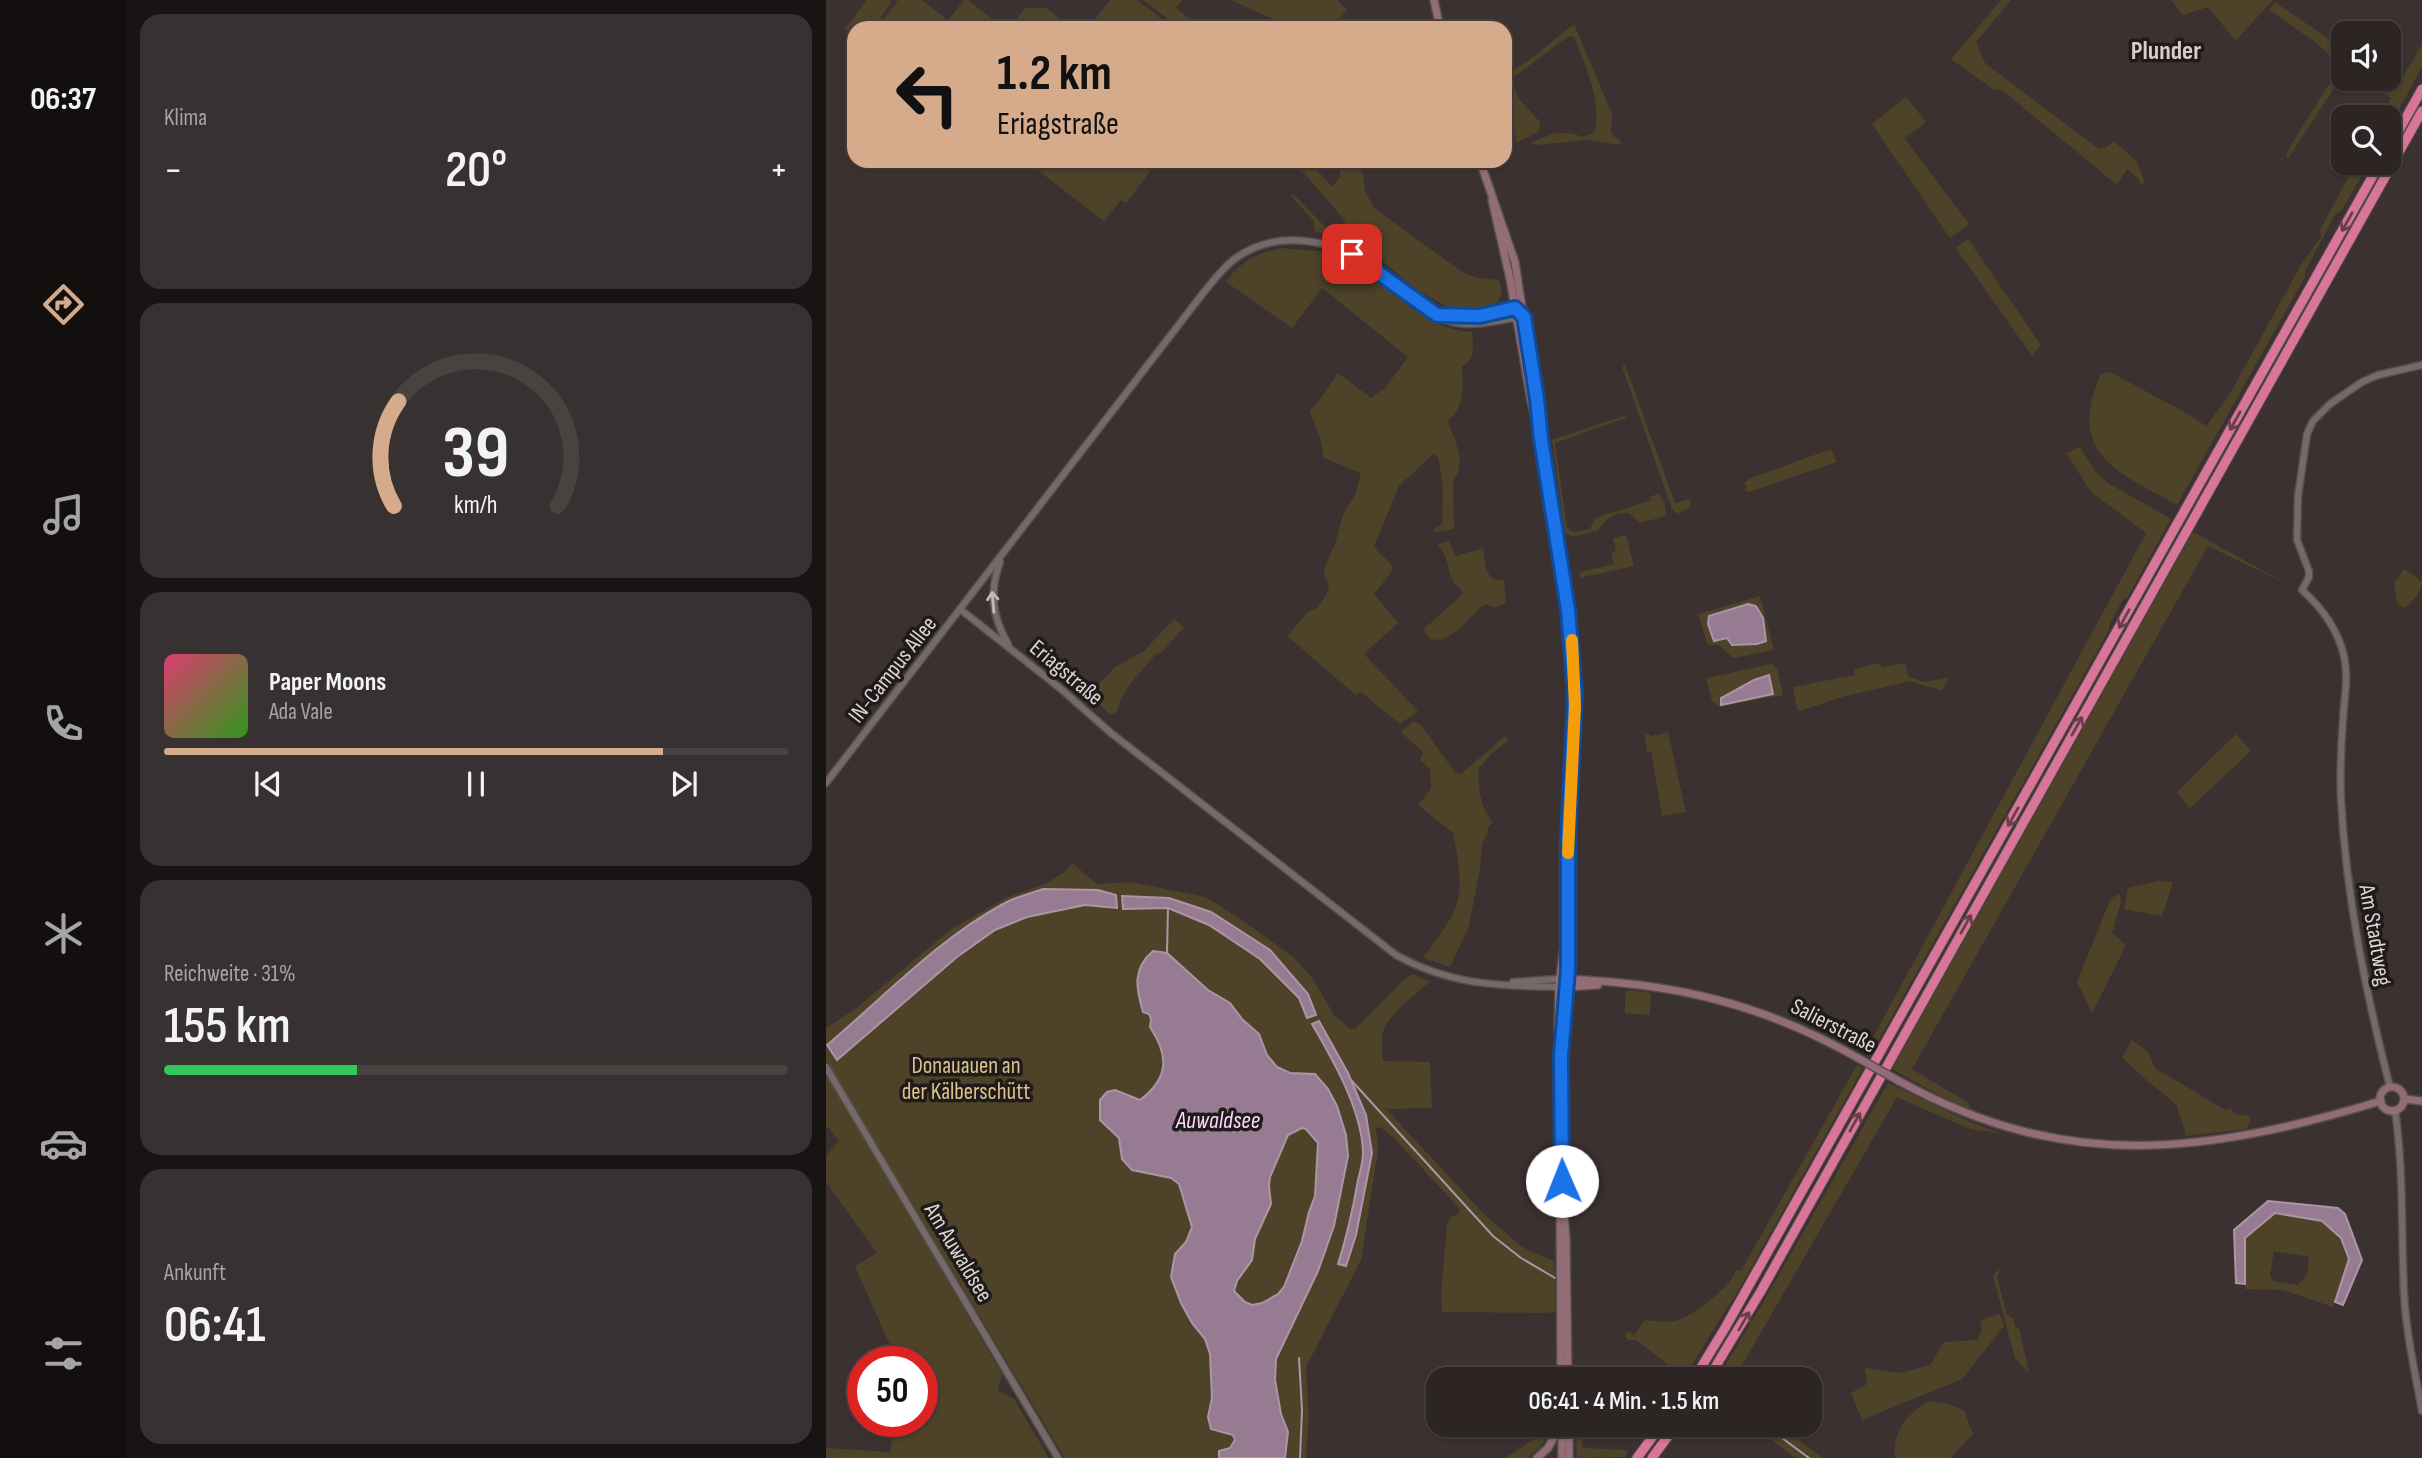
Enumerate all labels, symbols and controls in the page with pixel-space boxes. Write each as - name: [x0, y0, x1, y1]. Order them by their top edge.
- map controls: [2331, 21, 2401, 175]
- button: sound: [2331, 21, 2401, 91]
- district label: Plunder: [2131, 36, 2201, 67]
- text: 1.2 km: [997, 45, 1112, 104]
- icon: left: [882, 49, 973, 140]
- text: 06:37: [30, 80, 96, 119]
- text: Klima: [164, 104, 207, 132]
- text: Eriagstraße: [997, 105, 1119, 144]
- button: search: [2331, 105, 2401, 175]
- text: 20°: [445, 139, 507, 202]
- text: −: [164, 148, 183, 193]
- text: +: [769, 148, 788, 193]
- one-way arrow: [2340, 212, 2354, 232]
- pin: [1322, 224, 1382, 284]
- icon: arrive: [1333, 235, 1371, 273]
- icon: directions: [39, 280, 88, 329]
- one-way arrow: [2228, 410, 2242, 430]
- text: 39: [442, 411, 510, 499]
- icon: music: [39, 490, 88, 539]
- text: km/h: [454, 490, 498, 521]
- one-way arrow: [986, 591, 999, 614]
- one-way arrow: [2117, 608, 2130, 629]
- street label: IN-Campus Allee: [843, 611, 943, 728]
- street label: Eriagstraße: [1024, 634, 1109, 712]
- text: Paper Moons: [269, 667, 386, 698]
- text: Ada Vale: [269, 698, 333, 726]
- icon: phone: [39, 699, 88, 748]
- one-way arrow: [2070, 716, 2084, 736]
- icon: previous: [249, 765, 287, 803]
- icon: pause: [457, 765, 495, 803]
- icon: next: [665, 765, 703, 803]
- one-way arrow: [2006, 807, 2020, 827]
- street label: Am Stadtweg: [2352, 881, 2398, 988]
- icon: climate: [39, 909, 88, 958]
- one-way arrow: [1960, 914, 1973, 935]
- text: Reichweite · 31%: [164, 960, 296, 988]
- street label: Salierstraße: [1786, 992, 1881, 1059]
- text: 155 km: [164, 995, 291, 1058]
- park label: Donauauen an der Kälberschütt: [902, 1052, 1030, 1106]
- water label: Auwaldsee: [1175, 1106, 1260, 1135]
- one-way arrow: [1848, 1113, 1862, 1133]
- icon: car: [39, 1119, 88, 1168]
- position arrow: [1525, 1144, 1599, 1218]
- street label: Am Auwaldsee: [917, 1197, 999, 1307]
- text: Ankunft: [164, 1259, 226, 1287]
- text: 06:41: [164, 1294, 265, 1357]
- one-way arrow: [1737, 1312, 1751, 1332]
- icon: filters: [39, 1329, 88, 1378]
- speed limit sign: 50: [847, 1346, 938, 1437]
- text: 06:41 · 4 Min. · 1.5 km: [1529, 1386, 1719, 1417]

